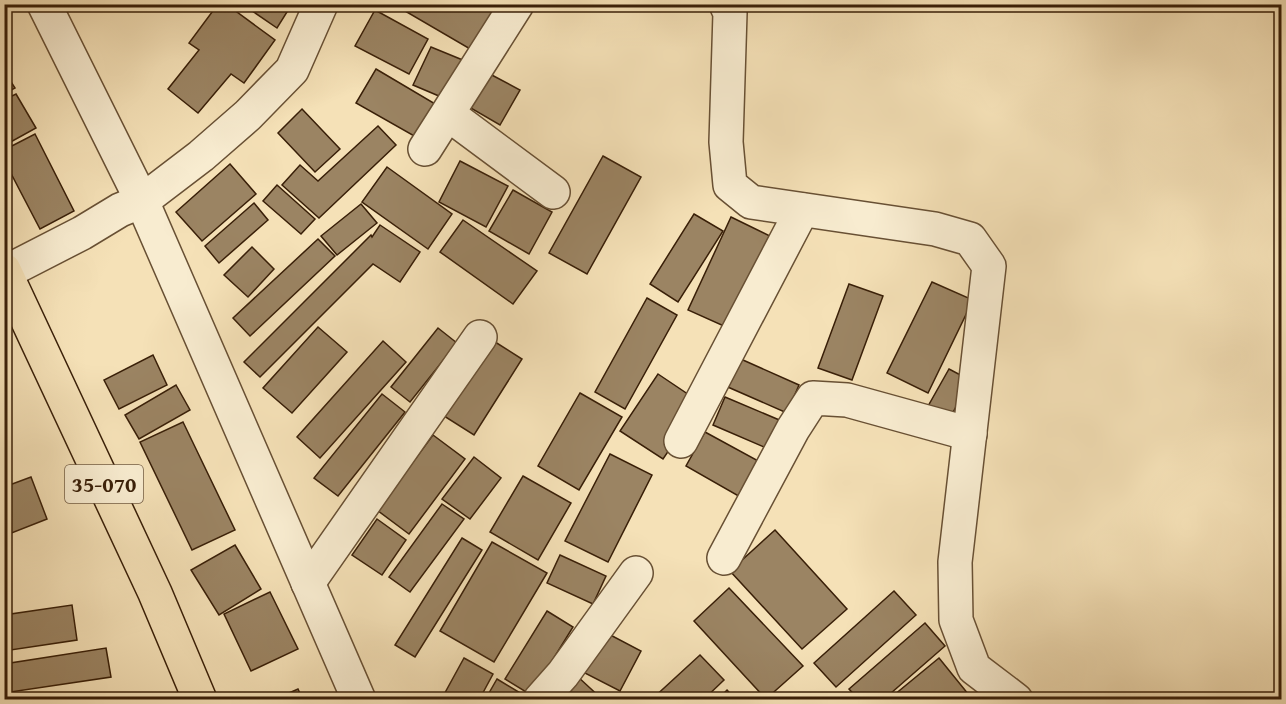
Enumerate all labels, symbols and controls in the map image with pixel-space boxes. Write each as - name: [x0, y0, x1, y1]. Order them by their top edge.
- road number: 35-070: [65, 465, 143, 503]

